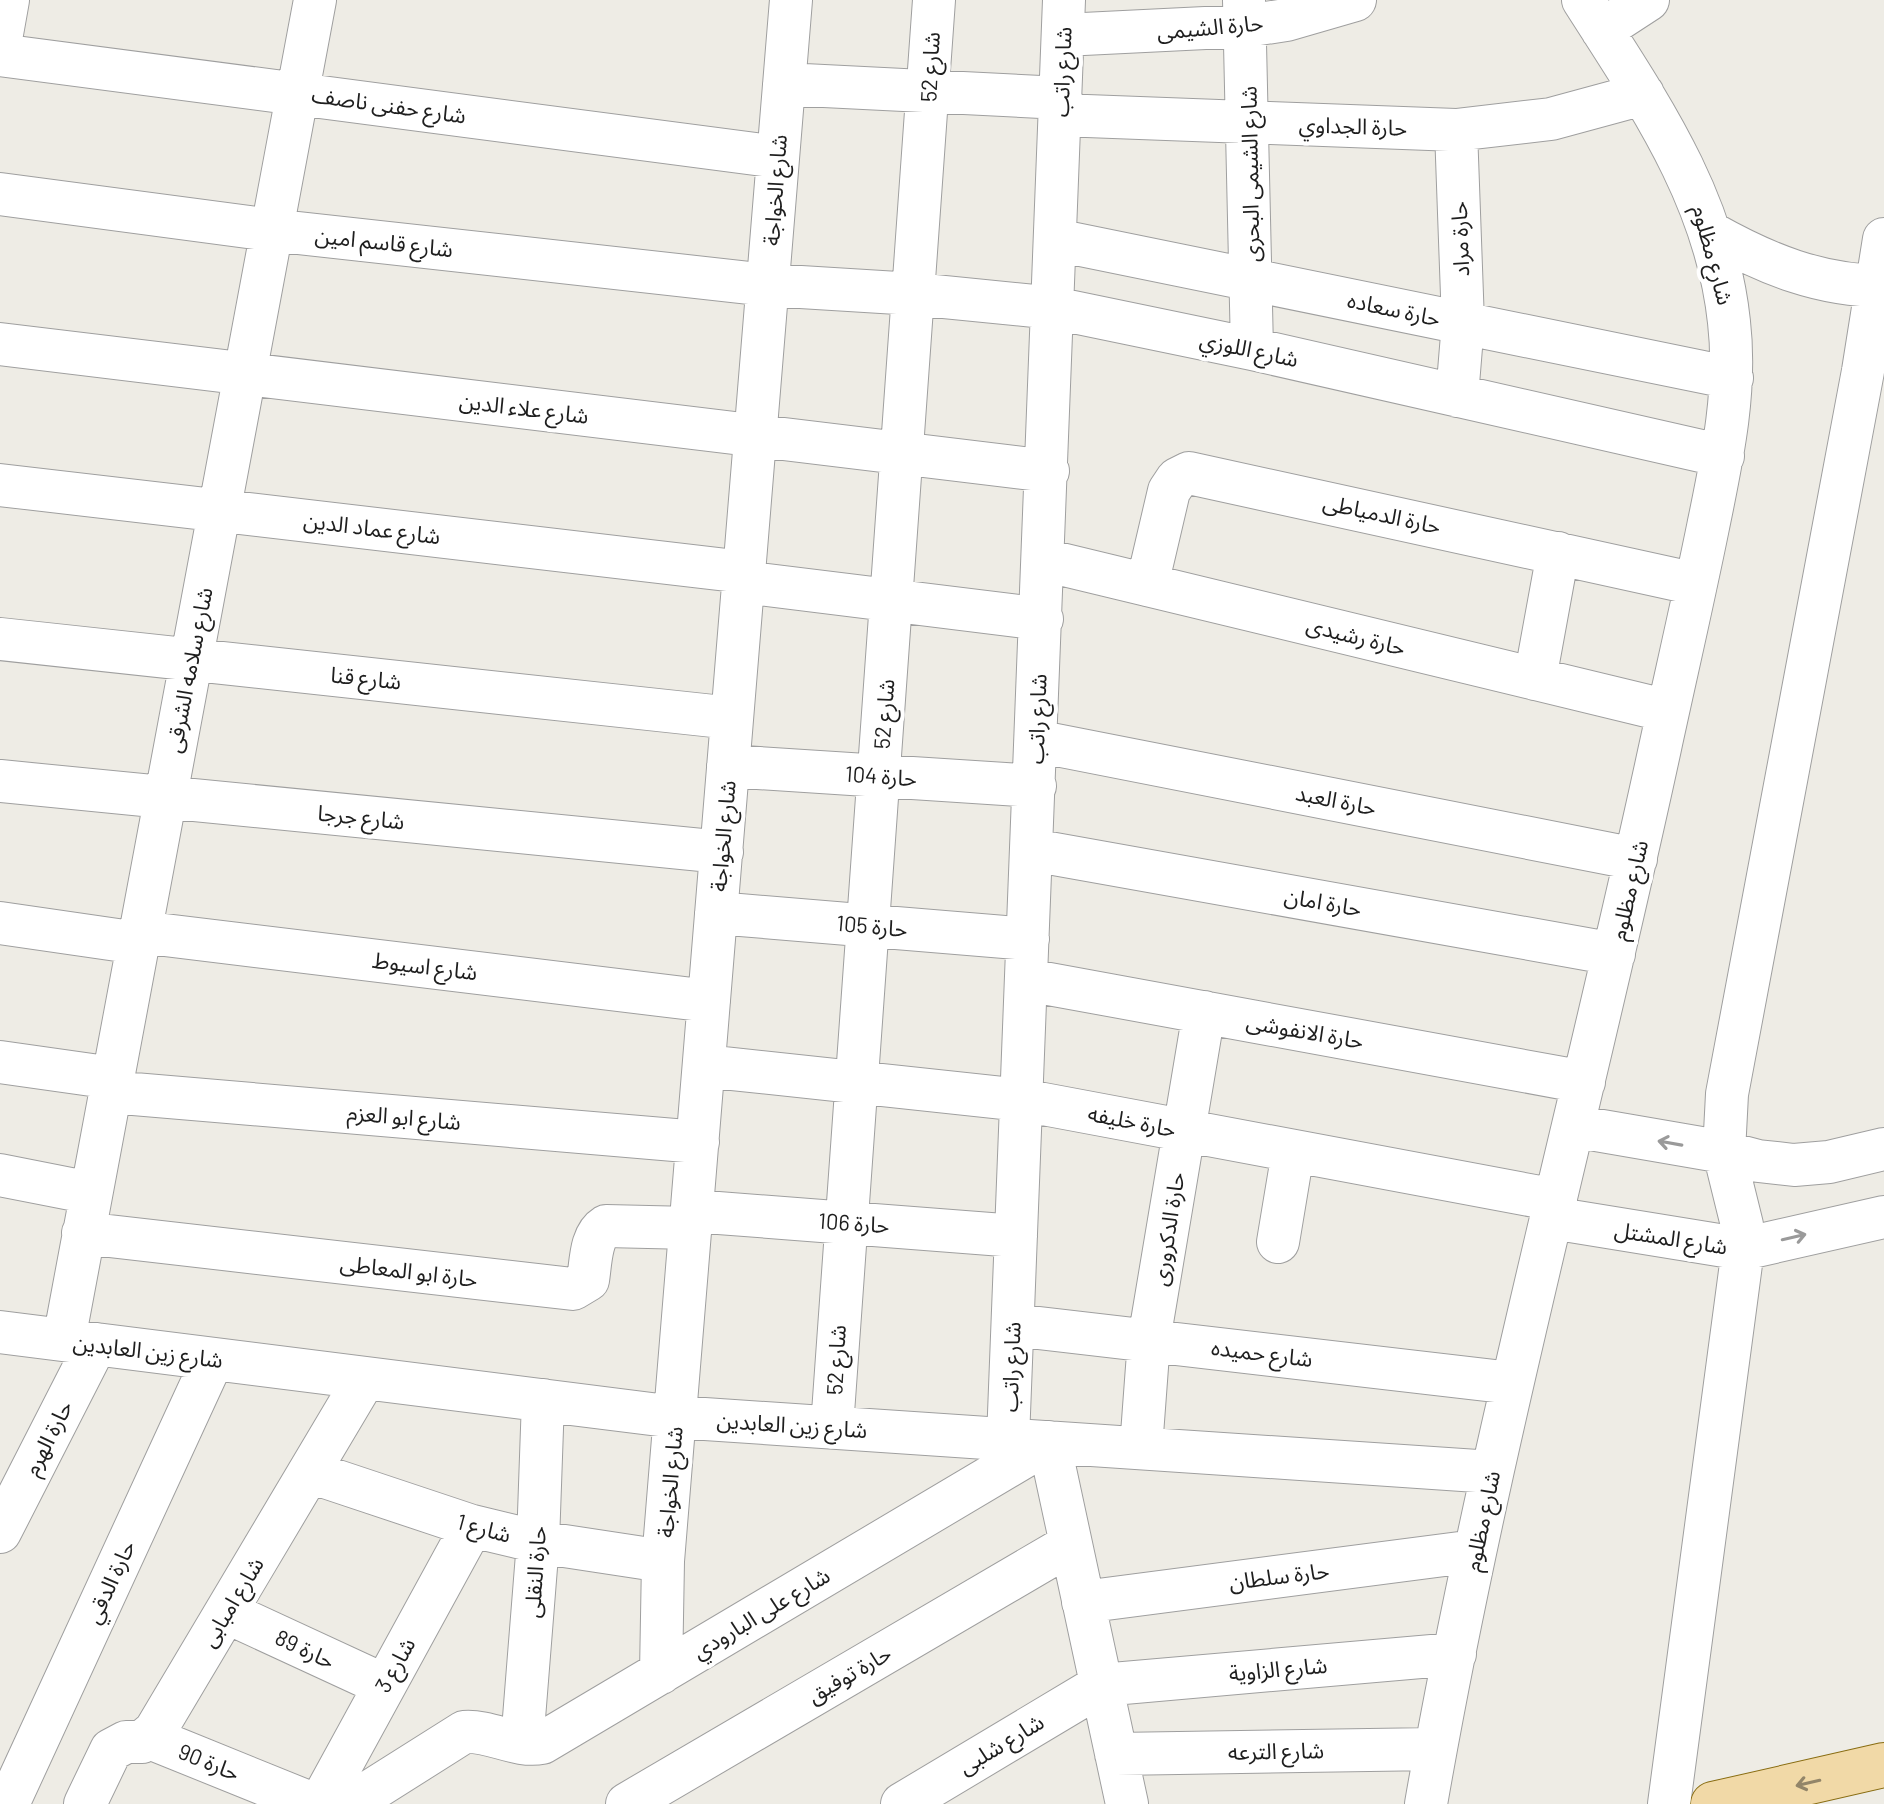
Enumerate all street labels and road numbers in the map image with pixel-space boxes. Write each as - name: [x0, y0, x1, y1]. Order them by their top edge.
- street label: حارة الشيمى: [1156, 8, 1264, 46]
- street label: شارع راتب: [1046, 26, 1081, 118]
- street label: شارع 52: [914, 31, 949, 103]
- street label: شارع حفنى ناصف: [310, 80, 468, 133]
- street label: شارع الشيمى البحرى: [1234, 86, 1269, 262]
- street label: حارة الجداوي: [1298, 110, 1408, 145]
- street label: شارع الخواجة: [757, 133, 796, 247]
- street label: حارة مراد: [1445, 201, 1475, 277]
- street label: شارع مظلوم: [1683, 202, 1740, 309]
- street label: شارع قاسم امين: [313, 221, 454, 266]
- street label: حارة سعاده: [1345, 285, 1443, 333]
- street label: شارع اللوزي: [1197, 325, 1301, 376]
- street label: شارع علاء الدين: [457, 386, 590, 433]
- street label: حارة الدمياطى: [1321, 488, 1444, 540]
- street label: شارع عماد الدين: [302, 506, 442, 553]
- street label: شارع سلامه الشرقى: [159, 585, 222, 756]
- street label: حارة رشيدى: [1304, 610, 1408, 662]
- street label: شارع قنا: [329, 660, 403, 699]
- street label: شارع راتب: [1021, 673, 1056, 765]
- street label: شارع 52: [868, 678, 903, 750]
- street label: حارة 104: [844, 760, 918, 792]
- street label: حارة العبد: [1293, 778, 1379, 822]
- street label: شارع الخواجة: [704, 779, 745, 893]
- street label: شارع جرجا: [316, 799, 406, 838]
- street label: شارع مظلوم: [1604, 837, 1657, 944]
- street label: حارة امان: [1282, 881, 1364, 923]
- street label: حارة 105: [835, 909, 909, 943]
- street label: شارع اسيوط: [370, 946, 479, 989]
- street label: حارة الانفوشى: [1244, 1007, 1366, 1055]
- street label: شارع ابو العزم: [346, 1098, 462, 1139]
- street label: حارة خليفه: [1086, 1099, 1178, 1143]
- street label: حارة الدكرورى: [1145, 1170, 1191, 1288]
- street label: حارة 106: [817, 1207, 891, 1239]
- street label: شارع المشتل: [1612, 1215, 1729, 1264]
- street label: حارة ابو المعاطى: [339, 1249, 479, 1293]
- street label: شارع راتب: [995, 1321, 1030, 1413]
- street label: شارع 52: [820, 1324, 855, 1396]
- street label: شارع زين العابدين: [71, 1328, 225, 1377]
- street label: شارع حميده: [1209, 1333, 1314, 1376]
- street label: حارة الهرم: [17, 1396, 81, 1482]
- street label: شارع زين العابدين: [716, 1406, 868, 1447]
- street label: شارع الخواجة: [651, 1425, 692, 1539]
- street label: شارع مظلوم: [1458, 1468, 1509, 1574]
- street label: شارع 1: [453, 1507, 514, 1552]
- street label: حارة النقلى: [518, 1525, 552, 1619]
- street label: حارة الدقي: [79, 1536, 144, 1629]
- street label: شارع امبابى: [194, 1552, 272, 1654]
- street label: حارة سلطان: [1227, 1556, 1331, 1596]
- street label: شارع على البارودي: [687, 1561, 836, 1668]
- street label: حارة 89: [271, 1623, 339, 1675]
- street label: شارع 3: [369, 1633, 424, 1699]
- street label: حارة توفيق: [802, 1639, 896, 1709]
- street label: شارع الزاوية: [1228, 1651, 1329, 1690]
- street label: شارع شلبى: [953, 1708, 1050, 1783]
- street label: شارع الترعه: [1228, 1736, 1324, 1769]
- street label: حارة 90: [174, 1737, 244, 1787]

